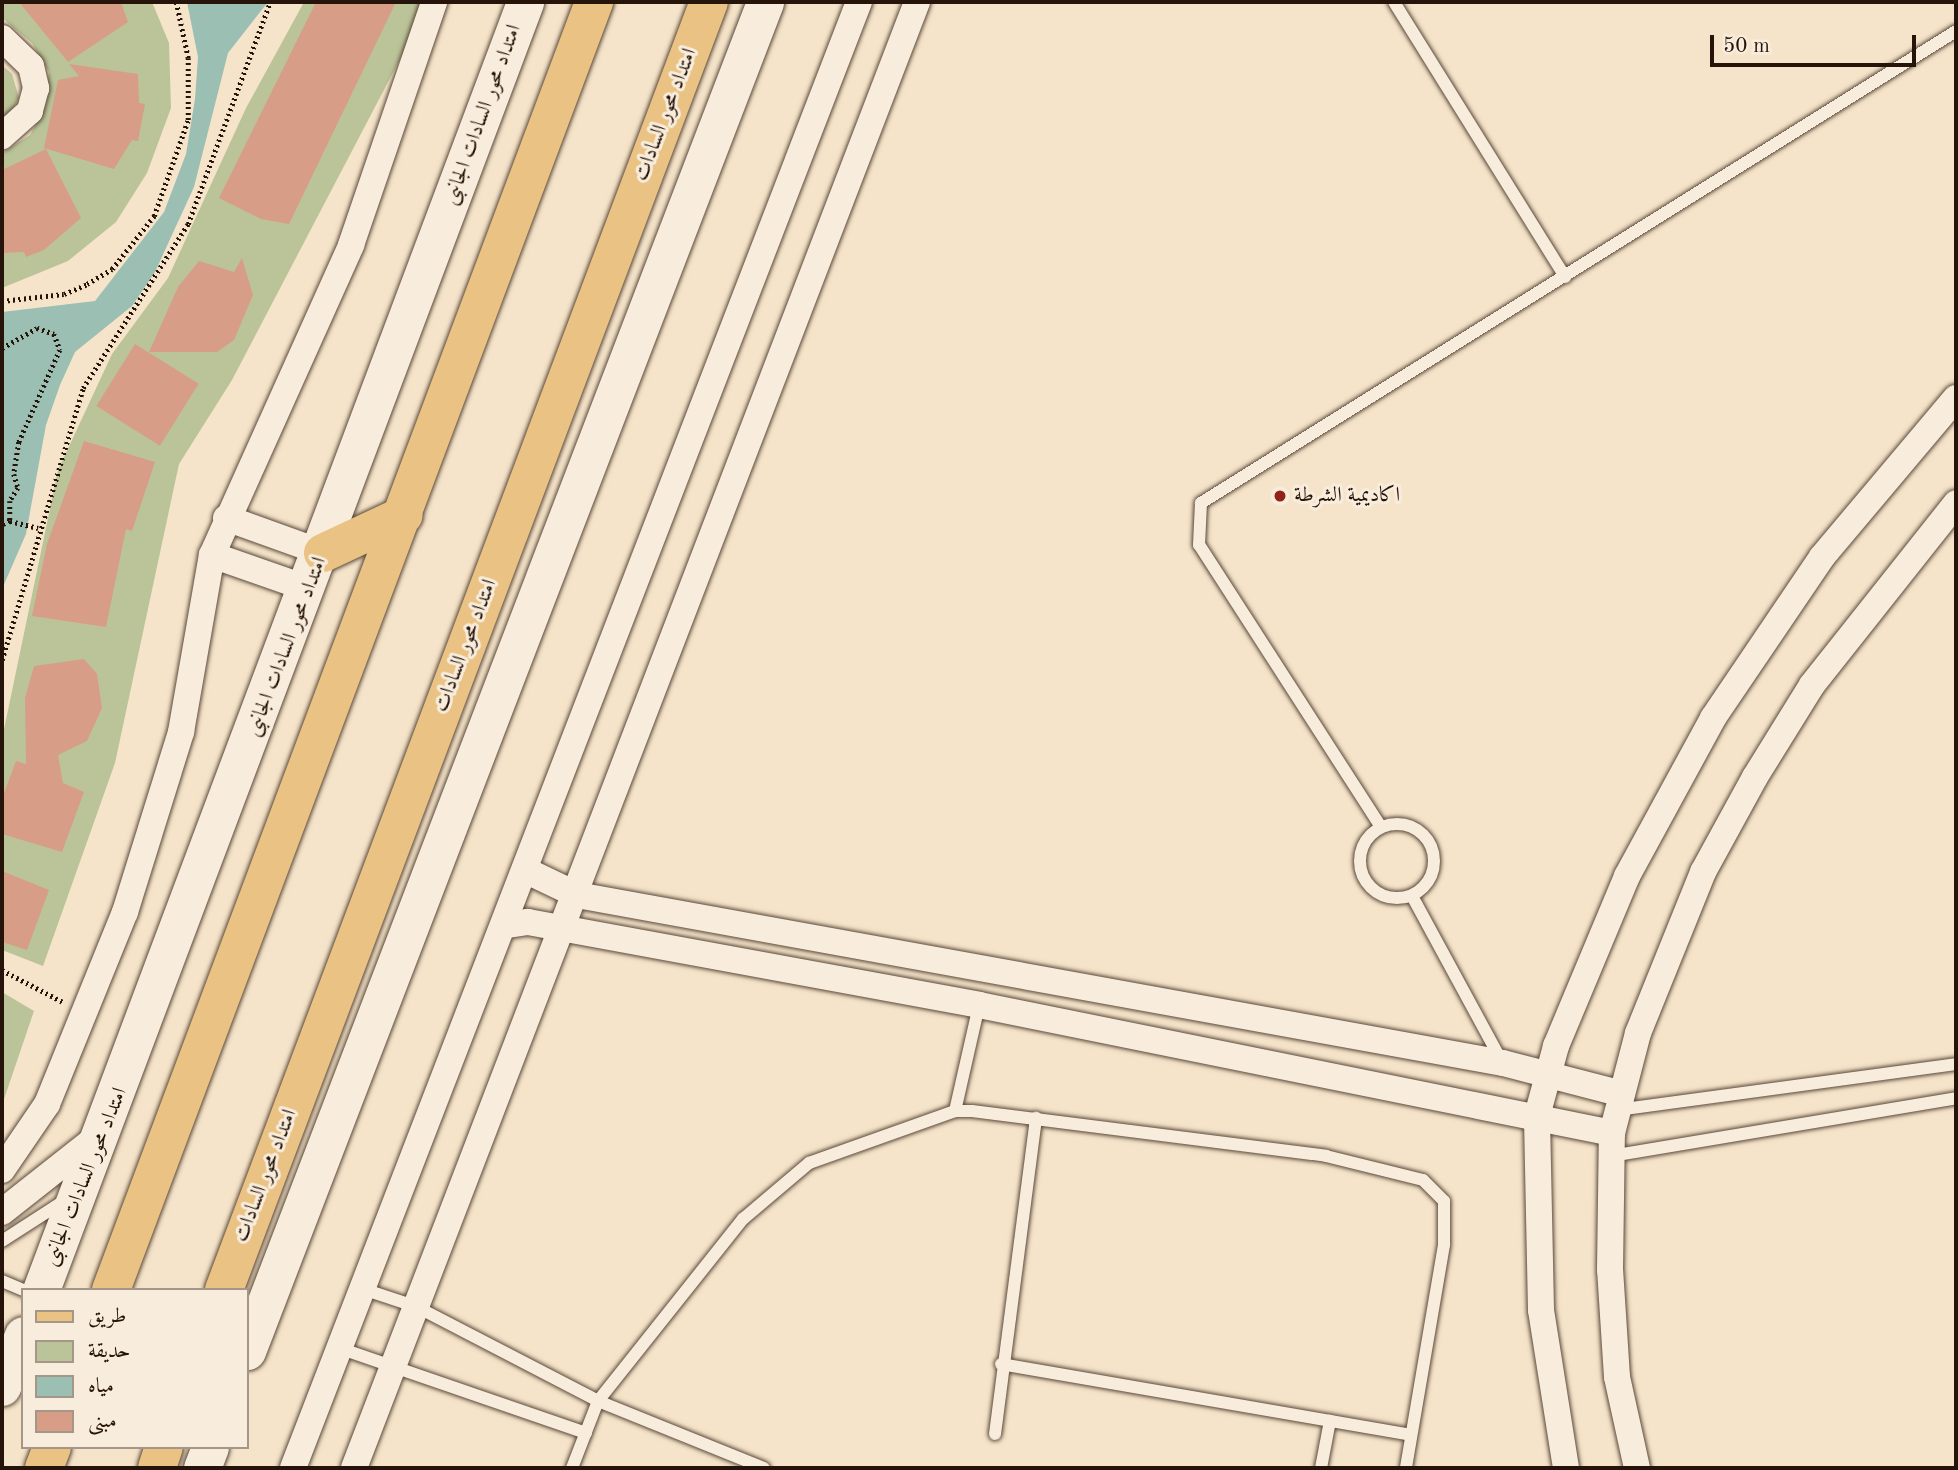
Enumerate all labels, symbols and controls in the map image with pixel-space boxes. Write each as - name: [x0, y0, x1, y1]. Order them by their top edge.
- street label: امتداد محور السادات الجانبى: [439, 21, 527, 209]
- scale bar: [1713, 21, 1920, 65]
- text: 50 m: [1723, 36, 1770, 57]
- street label: امتداد محور السادات: [629, 45, 703, 185]
- place label: اكاديمية الشرطة: [1294, 483, 1400, 509]
- marker: اكاديمية الشرطة: [1272, 488, 1288, 504]
- street label: امتداد محور السادات الجانبى: [241, 554, 333, 740]
- street label: امتداد محور السادات: [429, 576, 503, 716]
- street label: امتداد محور السادات الجانبى: [39, 1084, 133, 1270]
- street label: امتداد محور السادات: [229, 1106, 303, 1246]
- legend: [21, 1288, 248, 1449]
- text: طريق: [88, 1306, 126, 1327]
- text: حديقة: [88, 1341, 131, 1362]
- text: مياه: [88, 1376, 114, 1397]
- text: مبنى: [88, 1411, 117, 1432]

